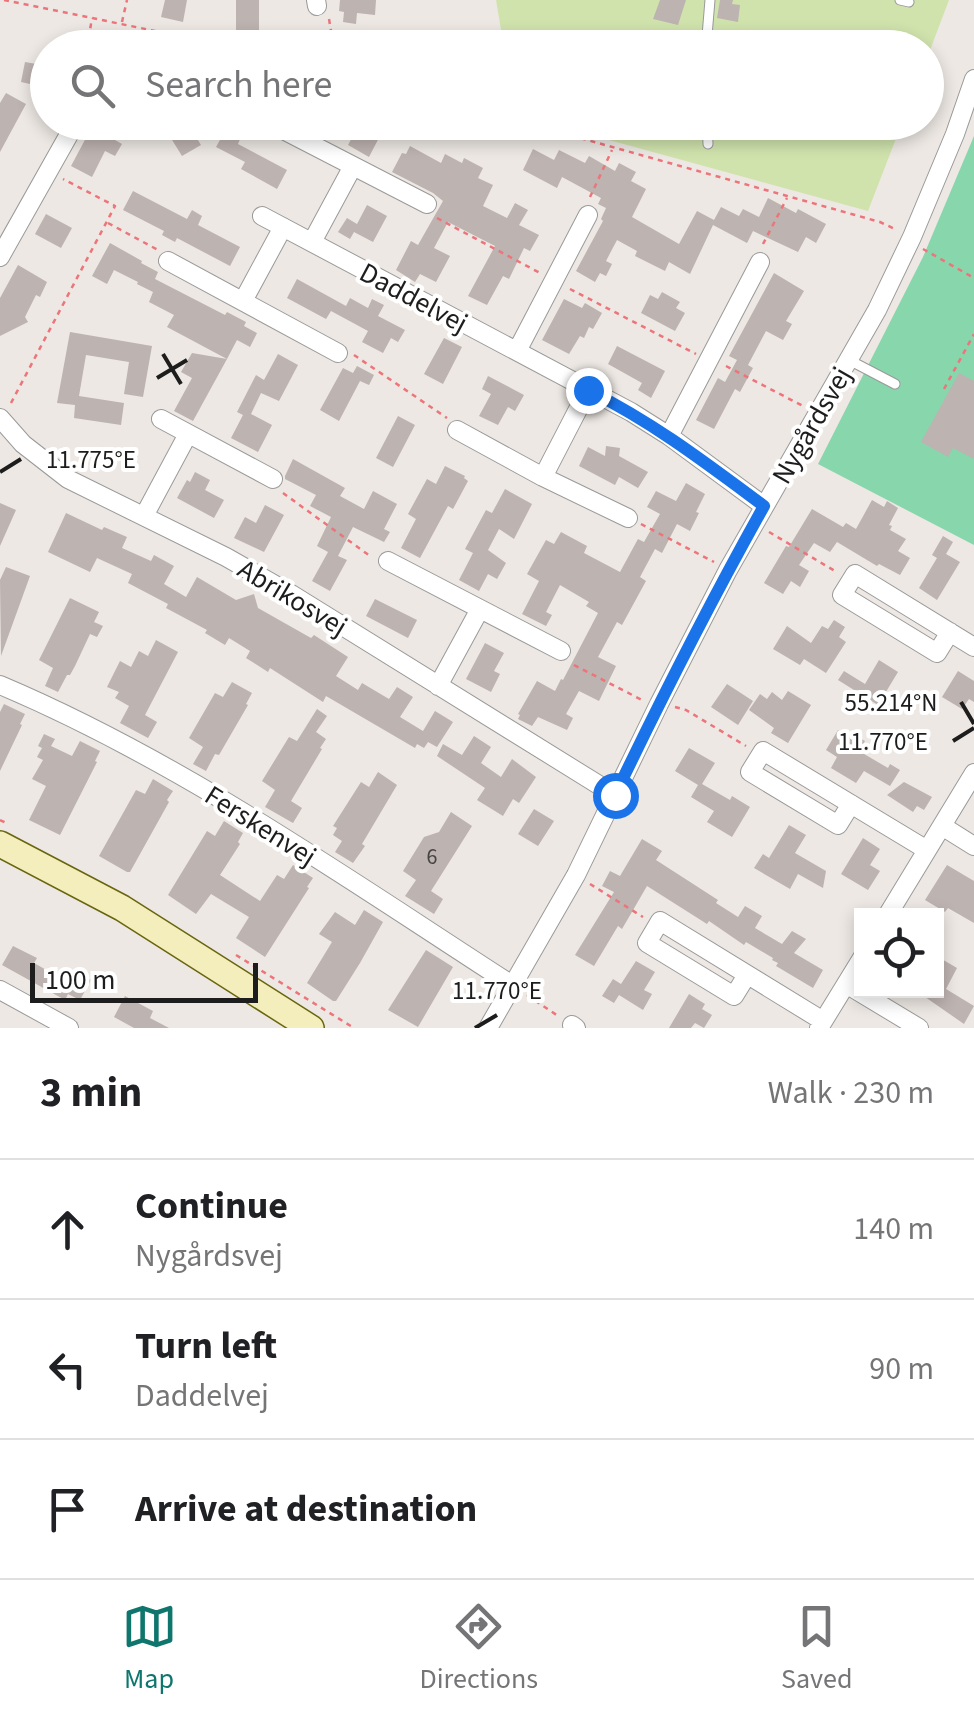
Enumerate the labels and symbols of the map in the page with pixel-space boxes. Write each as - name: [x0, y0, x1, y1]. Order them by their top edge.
- street label: Daddelvej: [352, 253, 475, 343]
- street label: Nygårdsvej: [762, 359, 862, 492]
- route end: [566, 368, 612, 414]
- text: 11.775°E: [46, 442, 136, 478]
- street label: Abrikosvej: [230, 549, 355, 646]
- text: 55.214°N: [845, 685, 937, 721]
- text: 11.770°E: [838, 724, 928, 760]
- route start: [593, 773, 639, 819]
- street label: Ferskenvej: [197, 776, 324, 876]
- house number: 6: [427, 841, 438, 873]
- scale bar: [30, 958, 258, 1003]
- text: 11.770°E: [452, 973, 542, 1009]

